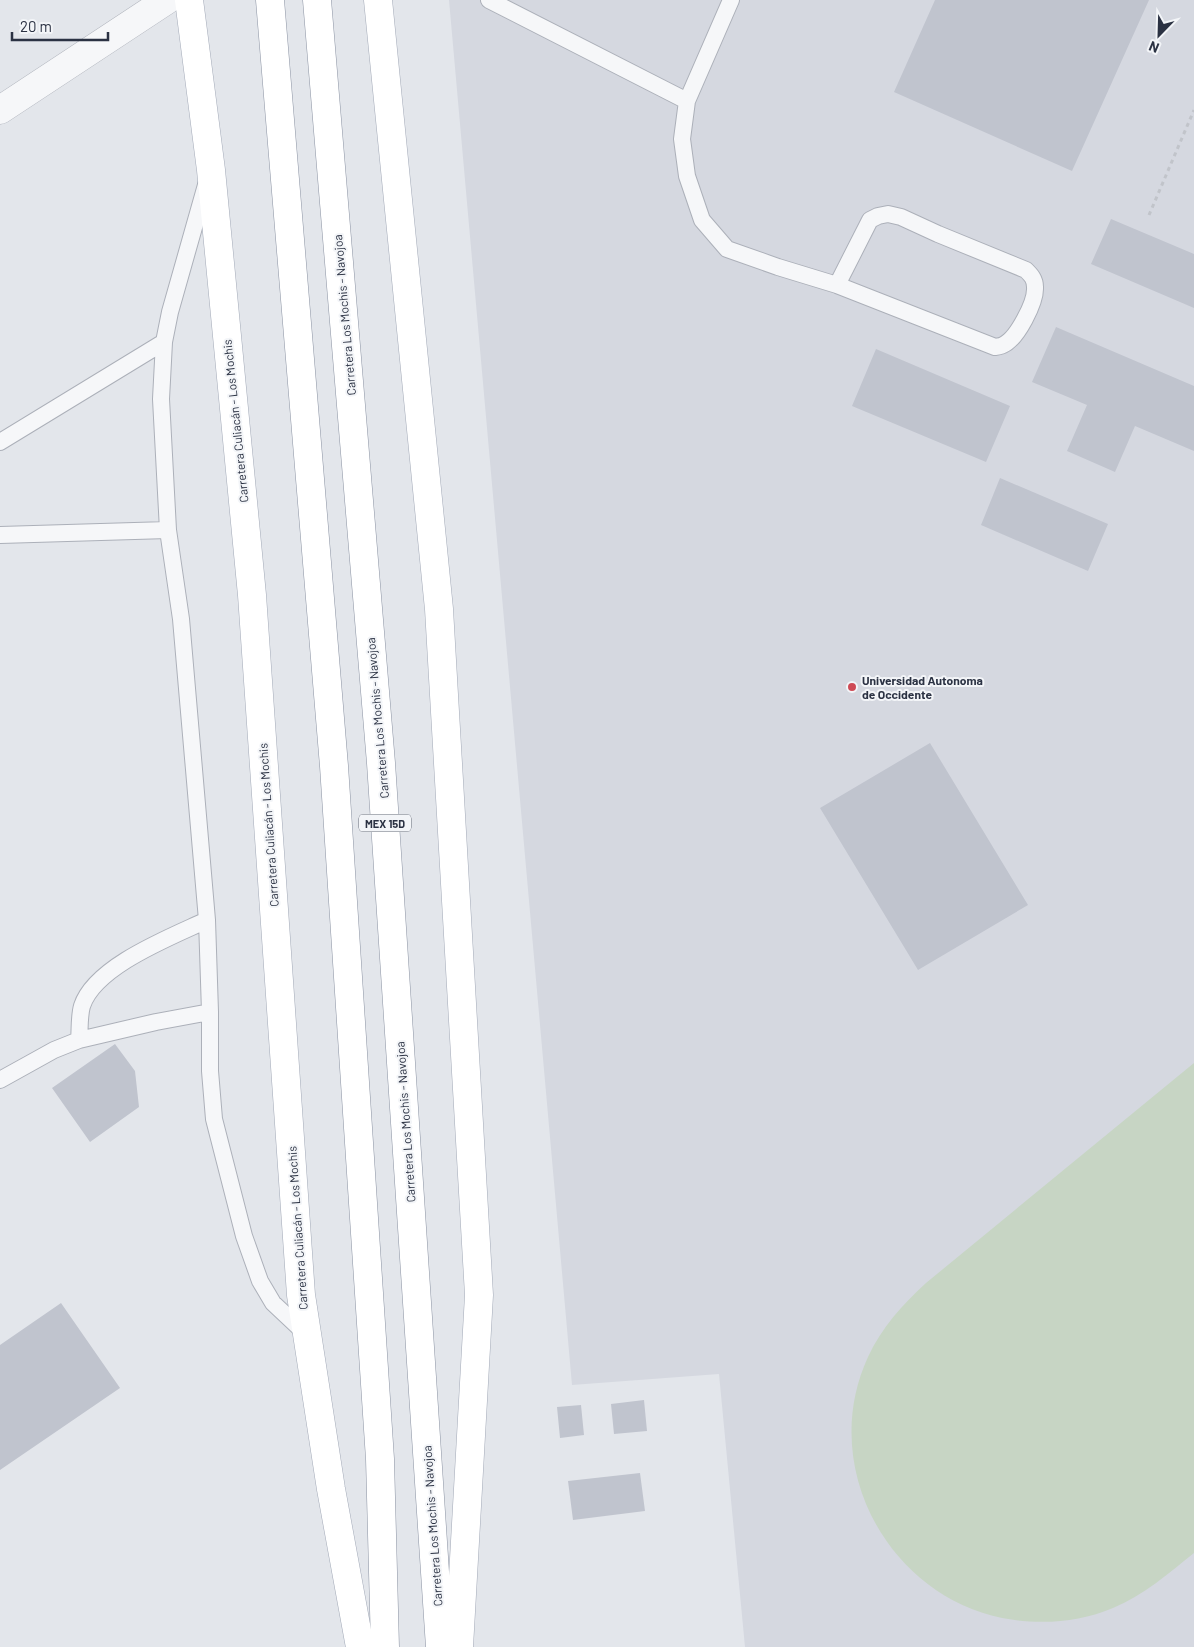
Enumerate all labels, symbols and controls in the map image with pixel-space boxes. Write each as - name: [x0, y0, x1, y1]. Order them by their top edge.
- scale bar: [12, 10, 109, 42]
- north arrow: [1134, 10, 1184, 60]
- text: 20 m: [20, 17, 52, 35]
- text: N: [1146, 38, 1161, 57]
- street label: Carretera Los Mochis - Navojoa: [330, 234, 358, 396]
- street label: Carretera Culiacán - Los Mochis: [219, 338, 251, 503]
- street label: Carretera Los Mochis - Navojoa: [363, 637, 391, 799]
- place label: Universidad Autonoma de Occidente: [862, 673, 983, 701]
- marker: Universidad Autonoma de Occidente: [846, 681, 858, 693]
- street label: Carretera Culiacán - Los Mochis: [255, 742, 281, 907]
- road number: MEX 15D: [359, 814, 411, 831]
- street label: Carretera Los Mochis - Navojoa: [392, 1041, 418, 1203]
- street label: Carretera Culiacán - Los Mochis: [284, 1145, 310, 1310]
- street label: Carretera Los Mochis - Navojoa: [419, 1445, 445, 1607]

